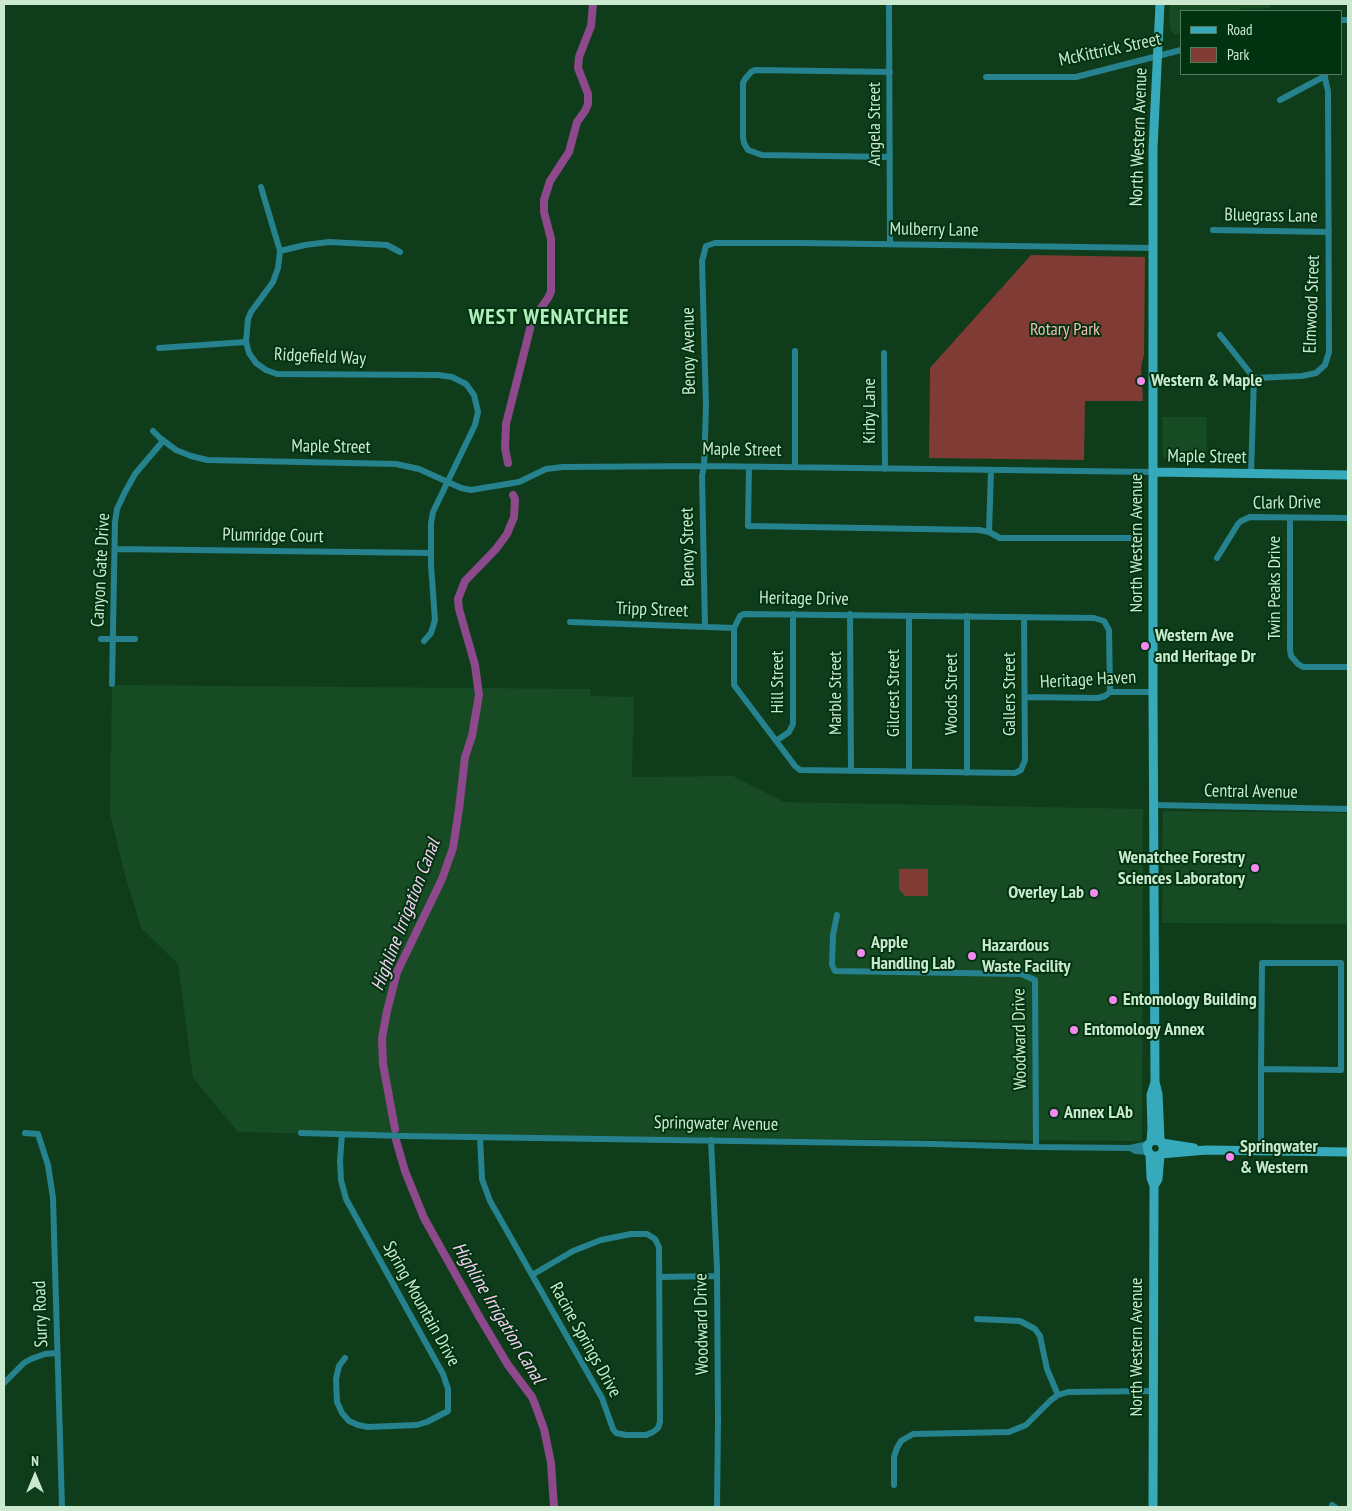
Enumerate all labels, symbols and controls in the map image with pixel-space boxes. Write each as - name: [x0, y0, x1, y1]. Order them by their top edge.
- legend: [1180, 10, 1342, 75]
- text: Road: [1227, 20, 1253, 39]
- street label: McKittrick Street: [1057, 29, 1163, 71]
- text: Park: [1227, 45, 1249, 64]
- street label: North Western Avenue: [1126, 67, 1152, 207]
- street label: Angela Street: [864, 82, 886, 166]
- street label: Bluegrass Lane: [1224, 204, 1318, 228]
- street label: Mulberry Lane: [889, 218, 979, 242]
- street label: Elmwood Street: [1299, 254, 1325, 354]
- district label: WEST WENATCHEE: [467, 305, 631, 331]
- street label: Benoy Avenue: [677, 307, 701, 395]
- park label: Rotary Park: [1030, 319, 1100, 341]
- street label: Ridgefield Way: [273, 344, 367, 370]
- place label: Western & Maple: [1151, 370, 1262, 392]
- marker: Western & Maple: [1135, 375, 1147, 387]
- street label: Kirby Lane: [859, 378, 881, 444]
- street label: Maple Street: [291, 436, 371, 458]
- street label: Maple Street: [702, 439, 782, 461]
- street label: Maple Street: [1167, 446, 1247, 468]
- street label: North Western Avenue: [1126, 474, 1148, 612]
- street label: Clark Drive: [1253, 492, 1321, 514]
- street label: Benoy Street: [677, 507, 699, 587]
- street label: Canyon Gate Drive: [87, 512, 115, 628]
- street label: Plumridge Court: [222, 524, 324, 548]
- street label: Twin Peaks Drive: [1264, 536, 1286, 640]
- street label: Heritage Drive: [759, 587, 849, 611]
- street label: Tripp Street: [616, 598, 688, 622]
- place label: Western Ave and Heritage Dr: [1155, 625, 1256, 668]
- marker: Western Ave and Heritage Dr: [1139, 640, 1151, 652]
- street label: Gilcrest Street: [883, 649, 905, 737]
- street label: Hill Street: [767, 650, 789, 714]
- street label: Marble Street: [825, 651, 847, 735]
- street label: Gallers Street: [999, 652, 1021, 736]
- street label: Woods Street: [941, 653, 963, 735]
- street label: Heritage Haven: [1039, 667, 1137, 693]
- street label: Central Avenue: [1204, 780, 1298, 804]
- water label: Highline Irrigation Canal: [367, 836, 445, 994]
- place label: Wenatchee Forestry Sciences Laboratory: [1118, 847, 1245, 890]
- marker: Wenatchee Forestry Sciences Laboratory: [1249, 862, 1261, 874]
- place label: Overley Lab: [1008, 882, 1084, 904]
- marker: Overley Lab: [1088, 887, 1100, 899]
- place label: Apple Handling Lab: [871, 932, 955, 974]
- place label: Hazardous Waste Facility: [982, 935, 1070, 978]
- marker: Apple Handling Lab: [855, 947, 867, 959]
- marker: Hazardous Waste Facility: [966, 950, 978, 962]
- street label: Woodward Drive: [1008, 988, 1032, 1090]
- place label: Entomology Building: [1123, 989, 1257, 1011]
- marker: Entomology Building: [1107, 994, 1119, 1006]
- place label: Entomology Annex: [1084, 1019, 1205, 1041]
- marker: Entomology Annex: [1068, 1024, 1080, 1036]
- place label: Annex LAb: [1064, 1102, 1133, 1124]
- marker: Annex LAb: [1048, 1107, 1060, 1119]
- street label: Springwater Avenue: [654, 1112, 778, 1136]
- place label: Springwater & Western: [1240, 1136, 1318, 1178]
- marker: Springwater & Western: [1224, 1151, 1236, 1163]
- street label: Spring Mountain Drive: [378, 1238, 464, 1370]
- water label: Highline Irrigation Canal: [447, 1238, 549, 1388]
- street label: Woodward Drive: [690, 1273, 714, 1375]
- street label: North Western Avenue: [1126, 1278, 1148, 1416]
- street label: Racine Springs Drive: [545, 1279, 625, 1401]
- street label: Surry Road: [29, 1280, 53, 1348]
- north arrow: [10, 1451, 60, 1501]
- text: N: [31, 1452, 39, 1470]

